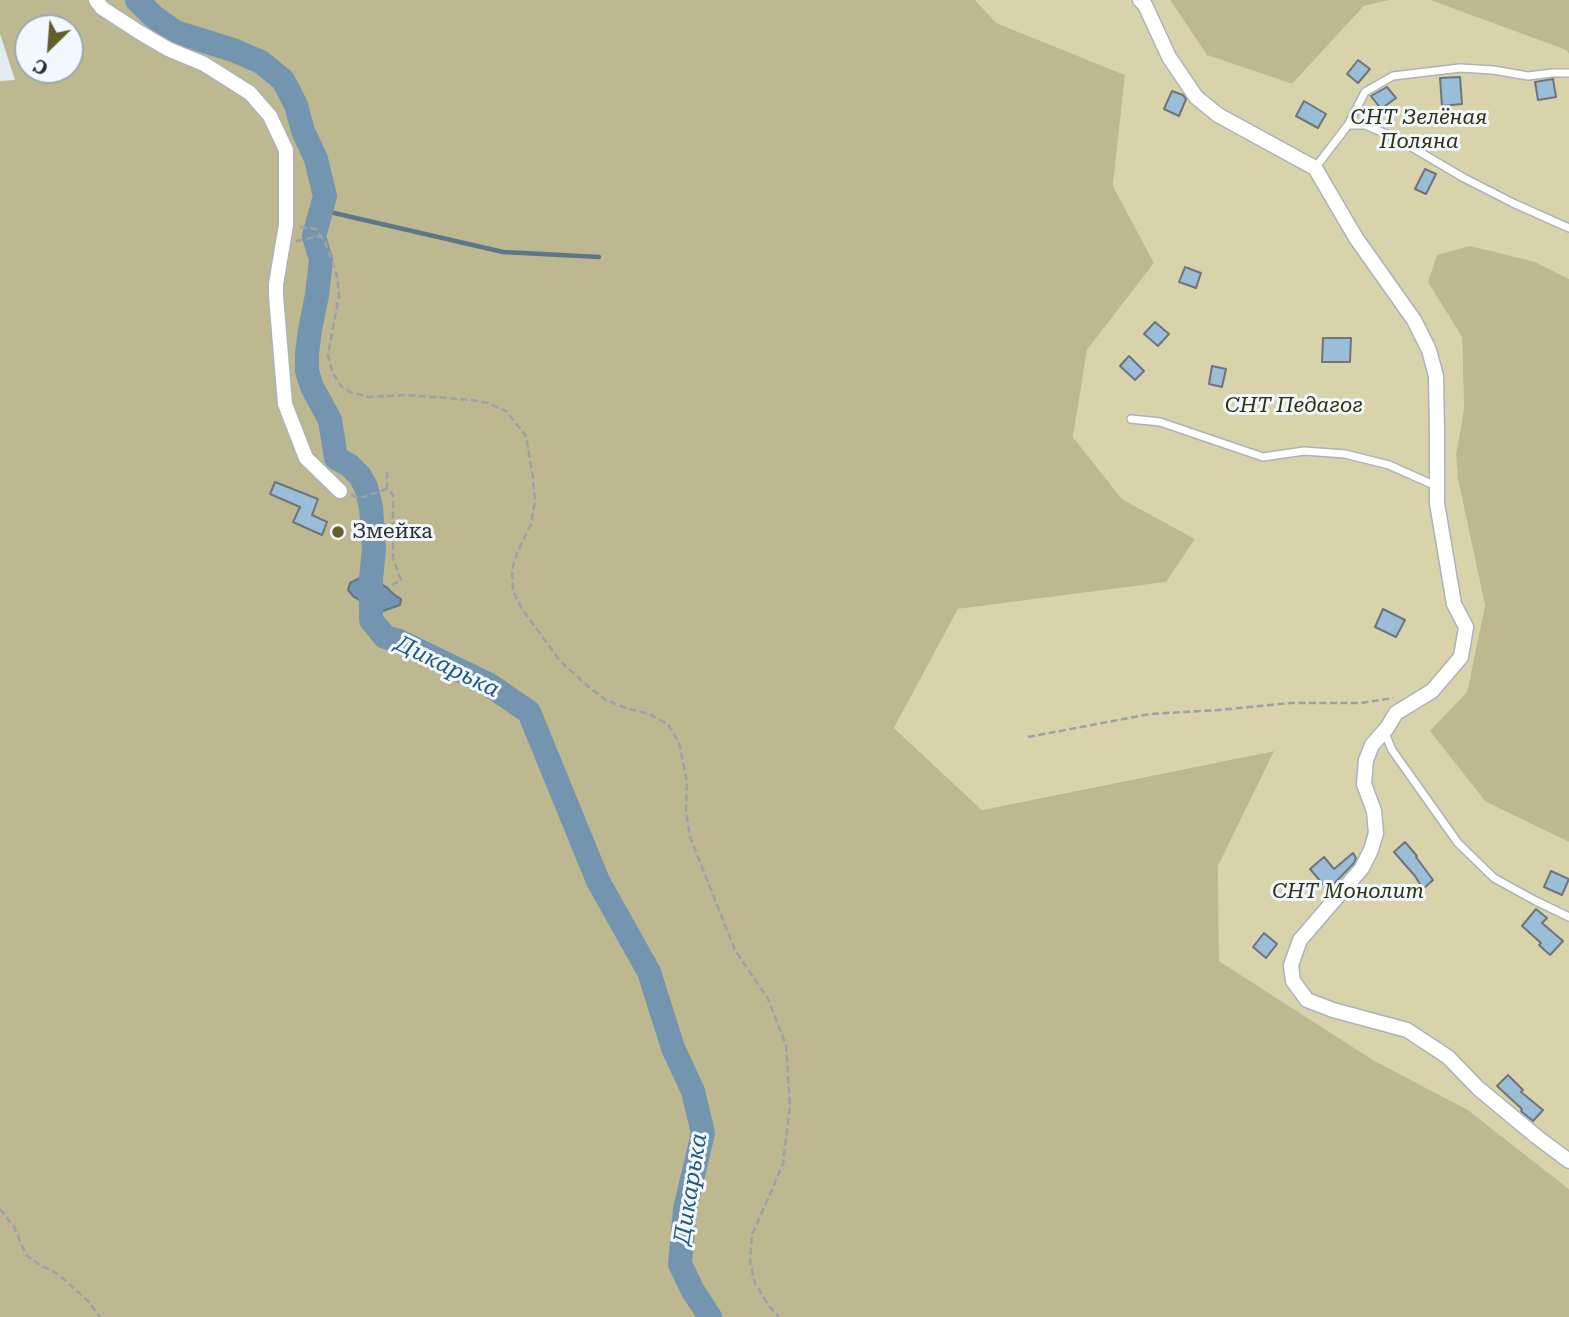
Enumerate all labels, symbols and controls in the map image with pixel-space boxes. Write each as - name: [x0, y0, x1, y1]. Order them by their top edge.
- north arrow: [14, 14, 84, 84]
- text: С: [30, 53, 52, 80]
- park label: СНТ Зелёная Поляна: [1351, 105, 1487, 155]
- park label: СНТ Педагог: [1225, 393, 1363, 419]
- place label: Змейка: [352, 519, 433, 545]
- marker: Змейка: [330, 524, 346, 540]
- water label: Дикарька: [390, 630, 504, 704]
- park label: СНТ Монолит: [1272, 879, 1424, 905]
- water label: Дикарька: [669, 1131, 713, 1247]

